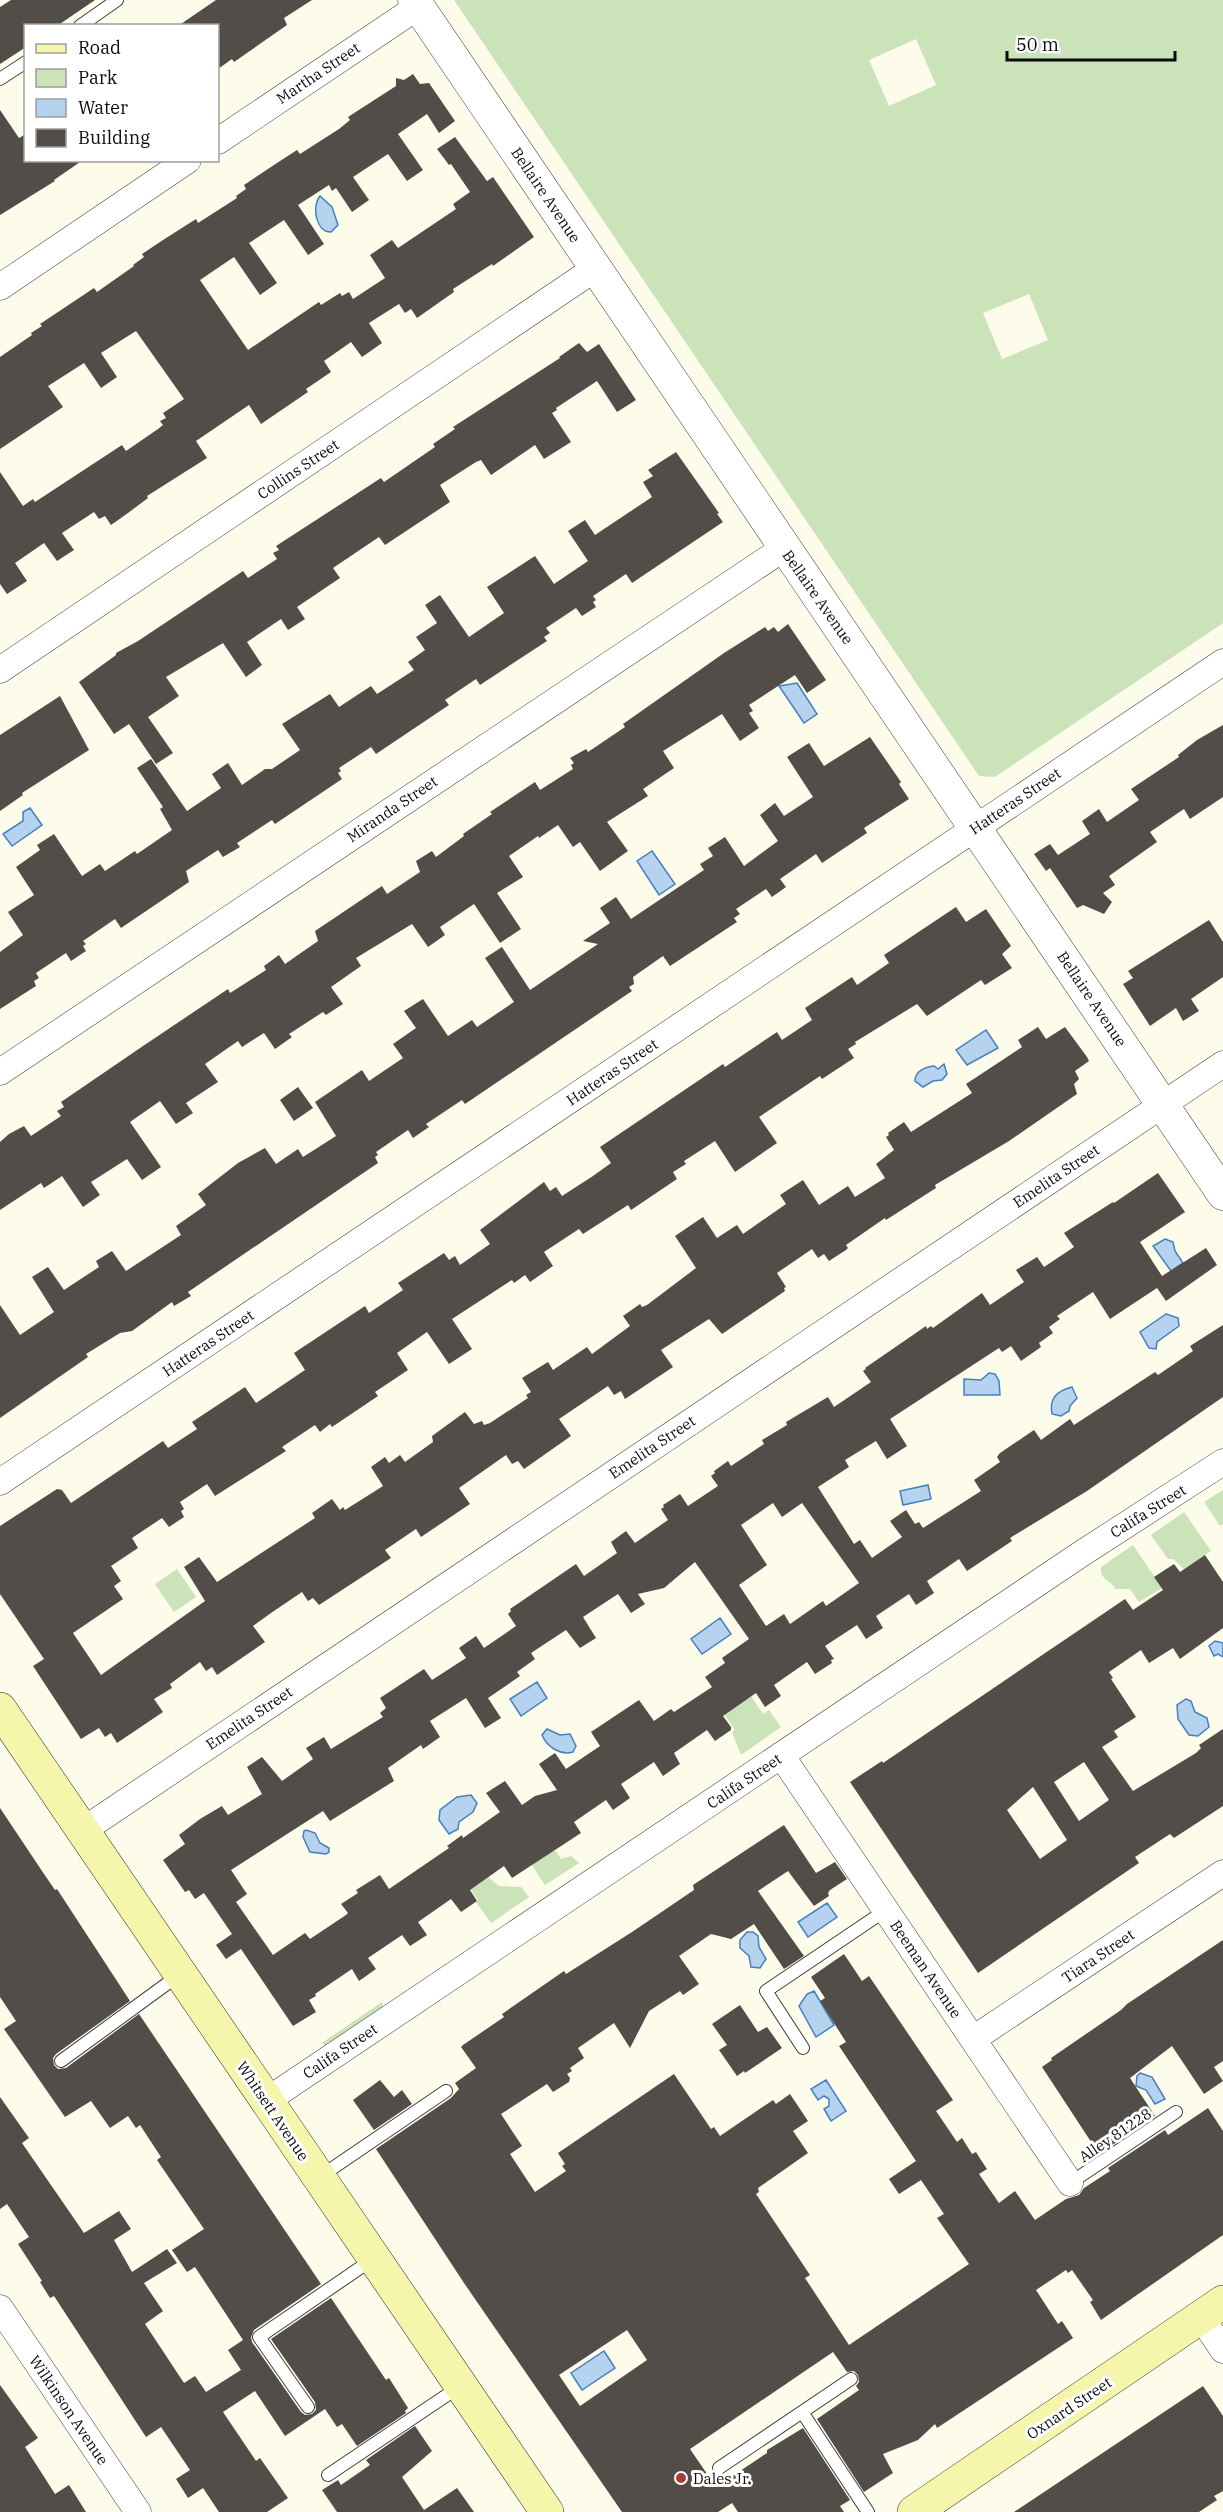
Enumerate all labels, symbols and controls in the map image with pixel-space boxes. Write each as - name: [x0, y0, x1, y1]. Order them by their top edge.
- legend: [24, 24, 219, 162]
- scale bar: [1007, 24, 1175, 62]
- text: 50 m: [1016, 33, 1059, 56]
- text: Road: [78, 36, 121, 59]
- street label: Martha Street: [273, 38, 363, 108]
- text: Park: [78, 66, 118, 89]
- text: Water: [78, 96, 128, 119]
- text: Building: [78, 126, 150, 149]
- street label: Bellaire Avenue: [507, 144, 585, 246]
- street label: Collins Street: [254, 435, 342, 503]
- street label: Bellaire Avenue: [778, 546, 858, 648]
- street label: Hatteras Street: [966, 763, 1064, 839]
- street label: Miranda Street: [343, 772, 441, 846]
- street label: Bellaire Avenue: [1053, 948, 1131, 1050]
- street label: Hatteras Street: [563, 1034, 661, 1110]
- street label: Emelita Street: [1009, 1140, 1103, 1212]
- street label: Hatteras Street: [159, 1305, 257, 1381]
- street label: Emelita Street: [605, 1411, 699, 1483]
- street label: Califa Street: [1107, 1480, 1189, 1542]
- street label: Emelita Street: [202, 1682, 296, 1754]
- street label: Califa Street: [703, 1749, 785, 1813]
- street label: Beeman Avenue: [886, 1916, 966, 2022]
- street label: Tiara Street: [1058, 1925, 1138, 1987]
- street label: Califa Street: [299, 2019, 381, 2083]
- street label: Whitsett Avenue: [233, 2058, 313, 2164]
- street label: Alley 81228: [1075, 2104, 1155, 2166]
- street label: Wilkinson Avenue: [25, 2352, 113, 2468]
- street label: Oxnard Street: [1023, 2373, 1115, 2443]
- place label: Dales Jr.: [693, 2469, 751, 2488]
- marker: Dales Jr.: [674, 2471, 688, 2485]

